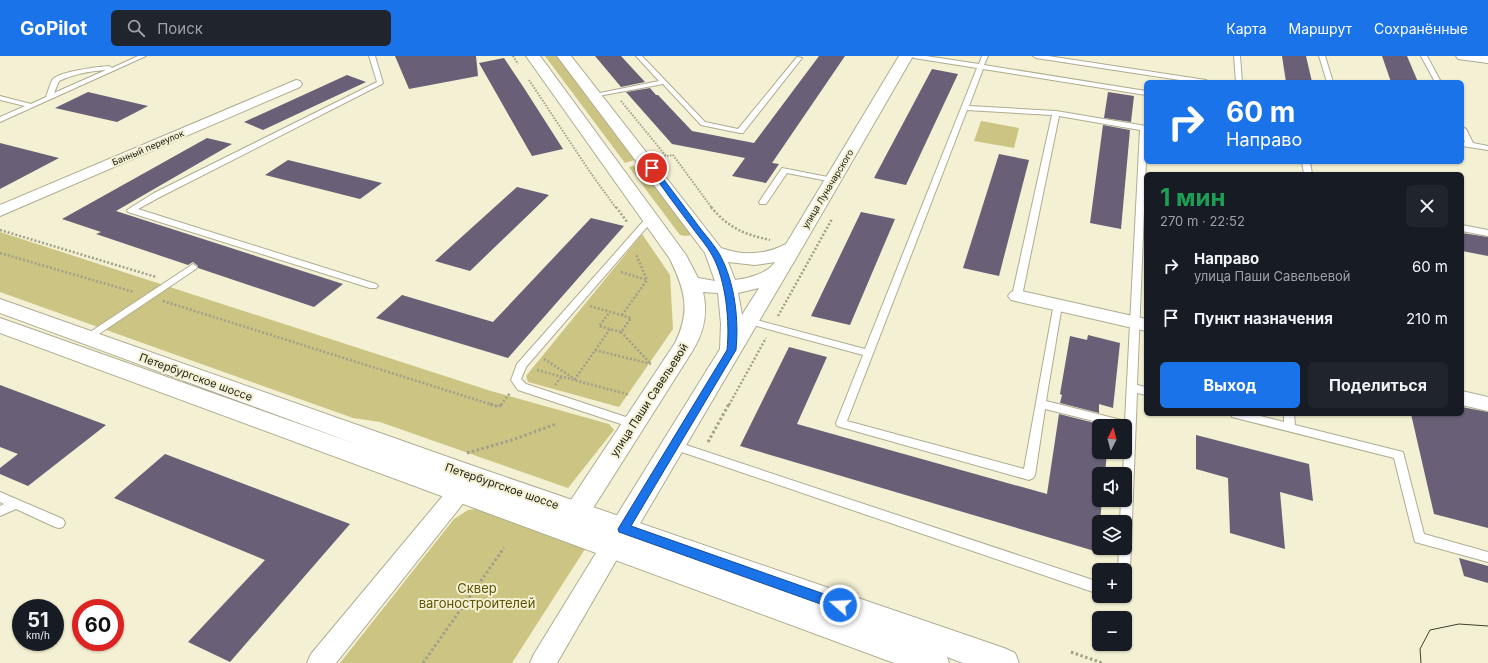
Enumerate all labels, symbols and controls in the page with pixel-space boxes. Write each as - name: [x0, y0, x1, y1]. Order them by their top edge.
- search box: [111, 10, 391, 46]
- text: GoPilot: [20, 17, 87, 40]
- icon: search: [125, 17, 147, 39]
- text: Поиск: [157, 19, 203, 38]
- text: Карта: [1226, 20, 1267, 37]
- text: Маршрут: [1289, 20, 1352, 37]
- text: Сохранённые: [1374, 20, 1468, 37]
- text: 60 m: [1226, 95, 1295, 129]
- icon: right: [1160, 96, 1212, 148]
- street label: Банный переулок: [110, 127, 186, 168]
- text: Направо: [1226, 129, 1302, 150]
- street label: улица Луначарского: [800, 147, 856, 230]
- pin: [635, 151, 669, 185]
- icon: arrive: [641, 157, 663, 179]
- text: 1 мин: [1160, 183, 1225, 212]
- button: close: [1406, 185, 1448, 227]
- text: 270 m · 22:52: [1160, 213, 1245, 229]
- text: Направо: [1194, 249, 1259, 268]
- icon: right: [1160, 255, 1182, 277]
- text: 60 m: [1412, 257, 1448, 276]
- text: улица Паши Савельевой: [1194, 268, 1350, 284]
- icon: arrive: [1160, 307, 1182, 329]
- text: Пункт назначения: [1194, 309, 1333, 328]
- text: 210 m: [1406, 309, 1448, 328]
- street label: улица Паши Савельевой: [607, 341, 691, 459]
- street label: Петербургское шоссе: [137, 350, 255, 404]
- button: Выход: [1160, 362, 1300, 408]
- button: Поделиться: [1308, 362, 1448, 408]
- north arrow: [1092, 419, 1132, 459]
- map controls: [1092, 419, 1132, 651]
- street label: Петербургское шоссе: [443, 460, 561, 512]
- button: sound: [1092, 467, 1132, 507]
- button: layers: [1092, 515, 1132, 555]
- button: +: [1092, 563, 1132, 603]
- park label: Сквер вагоностроителей: [419, 580, 535, 611]
- position arrow: [819, 584, 861, 626]
- speed limit sign: 60: [72, 599, 124, 651]
- text: 51: [27, 608, 49, 632]
- button: −: [1092, 611, 1132, 651]
- text: km/h: [26, 629, 50, 641]

